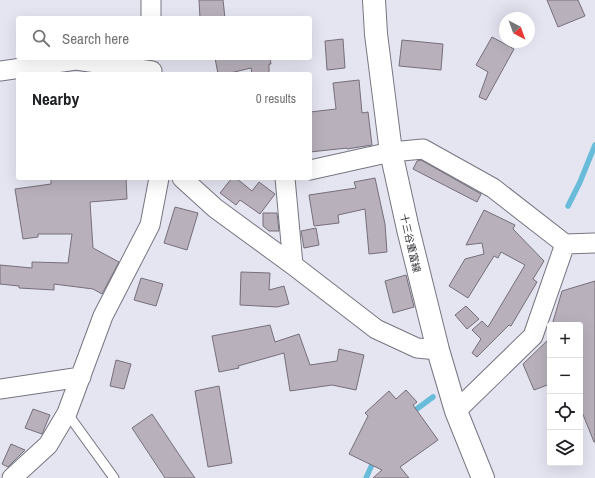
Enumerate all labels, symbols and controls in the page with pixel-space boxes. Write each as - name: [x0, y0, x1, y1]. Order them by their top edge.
- north arrow: [499, 12, 535, 48]
- search box: [16, 16, 312, 60]
- icon: search: [30, 27, 52, 49]
- text: Search here: [62, 28, 129, 49]
- text: Nearby: [32, 87, 79, 110]
- text: 0 results: [256, 90, 296, 107]
- street label: 十三谷重富線: [397, 212, 424, 274]
- map controls: [547, 322, 583, 466]
- button: +: [547, 322, 583, 358]
- button: −: [547, 358, 583, 394]
- button: locate: [547, 394, 583, 430]
- button: layers: [547, 430, 583, 466]

